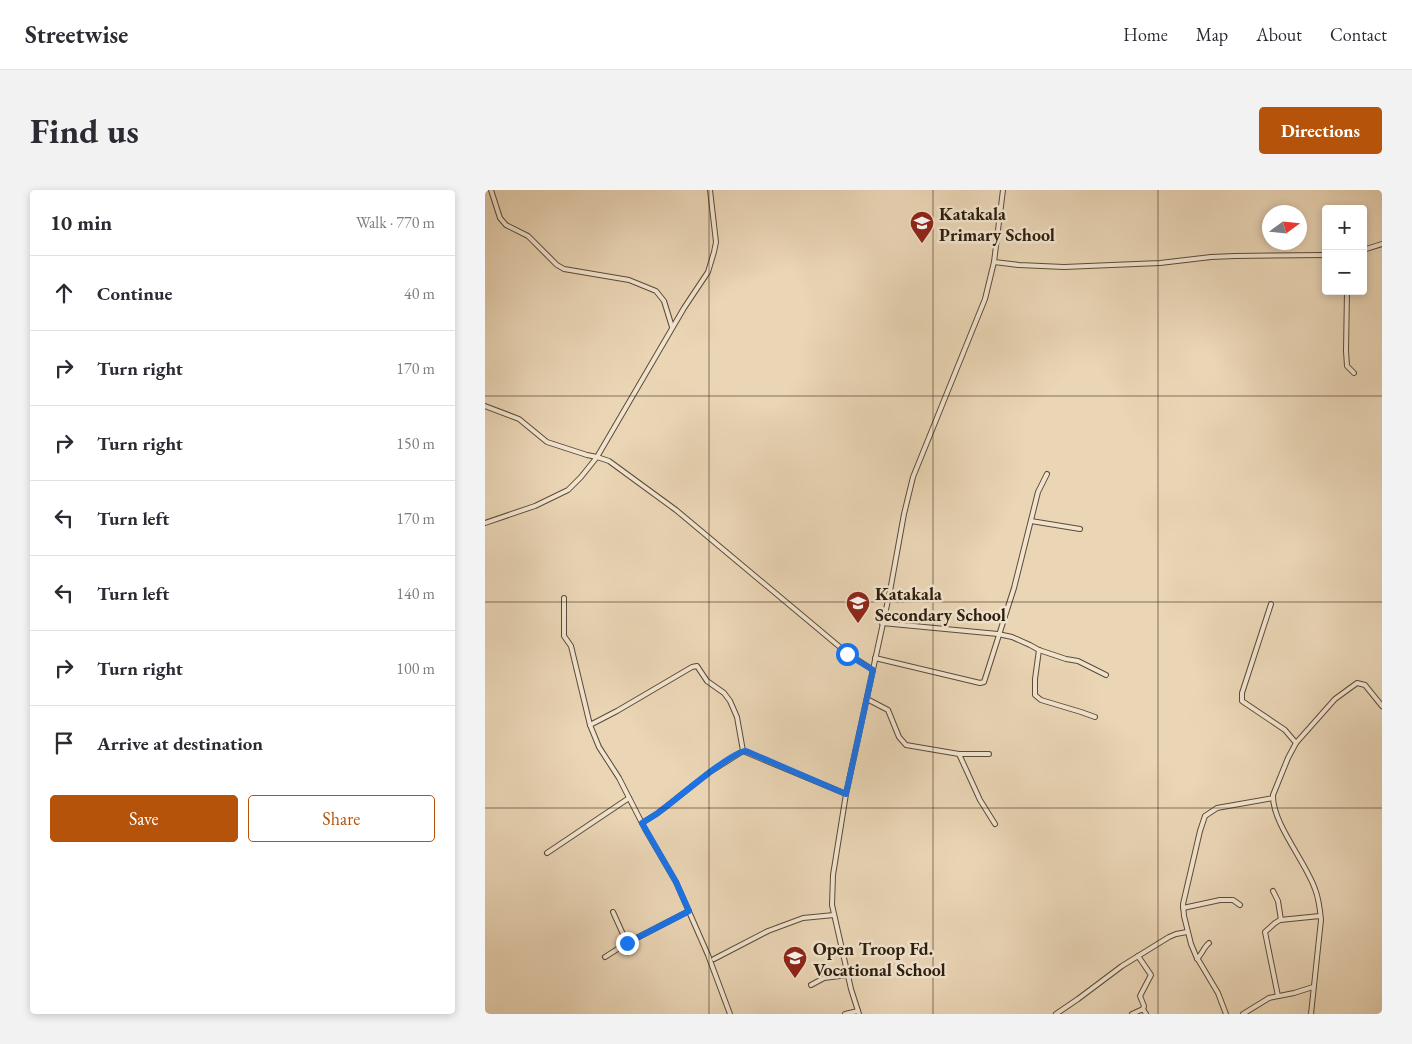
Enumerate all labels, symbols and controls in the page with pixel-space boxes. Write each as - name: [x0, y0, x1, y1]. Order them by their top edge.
- text: Streetwise: [25, 19, 128, 50]
- text: Home: [1123, 23, 1168, 46]
- text: Map: [1196, 23, 1228, 46]
- text: About: [1256, 23, 1302, 46]
- text: Contact: [1330, 23, 1387, 46]
- button: Directions: [1259, 107, 1382, 154]
- text: Find us: [30, 108, 139, 153]
- place label: Katakala Primary School: [939, 202, 1055, 246]
- north arrow: [1262, 205, 1307, 250]
- map controls: [1322, 205, 1367, 295]
- button: +: [1322, 205, 1367, 250]
- text: 10 min: [50, 209, 112, 236]
- school or university icon: Katakala Primary School: [909, 210, 935, 244]
- text: Walk · 770 m: [356, 212, 435, 233]
- button: −: [1322, 250, 1367, 295]
- icon: ahead: [50, 279, 78, 307]
- text: Continue: [97, 281, 172, 306]
- text: 40 m: [404, 283, 435, 304]
- icon: right: [50, 354, 78, 382]
- text: Turn right: [97, 356, 183, 381]
- text: 170 m: [396, 358, 435, 379]
- icon: right: [50, 429, 78, 457]
- text: Turn right: [97, 431, 183, 456]
- text: 150 m: [396, 433, 435, 454]
- icon: left: [50, 504, 78, 532]
- text: Turn left: [97, 506, 169, 531]
- text: 170 m: [396, 508, 435, 529]
- icon: left: [50, 579, 78, 607]
- text: Turn left: [97, 581, 169, 606]
- place label: Katakala Secondary School: [875, 582, 1006, 626]
- text: 140 m: [396, 583, 435, 604]
- school or university icon: Katakala Secondary School: [845, 590, 871, 624]
- route start: [836, 643, 859, 666]
- icon: right: [50, 654, 78, 682]
- text: Turn right: [97, 656, 183, 681]
- text: 100 m: [396, 658, 435, 679]
- icon: arrive: [50, 729, 78, 757]
- text: Arrive at destination: [97, 731, 263, 756]
- button: Save: [50, 795, 238, 842]
- button: Share: [248, 795, 435, 842]
- route end: [616, 932, 639, 955]
- place label: Open Troop Fd. Vocational School: [813, 937, 946, 981]
- school or university icon: Open Troop Fd. Vocational School: [782, 945, 808, 979]

